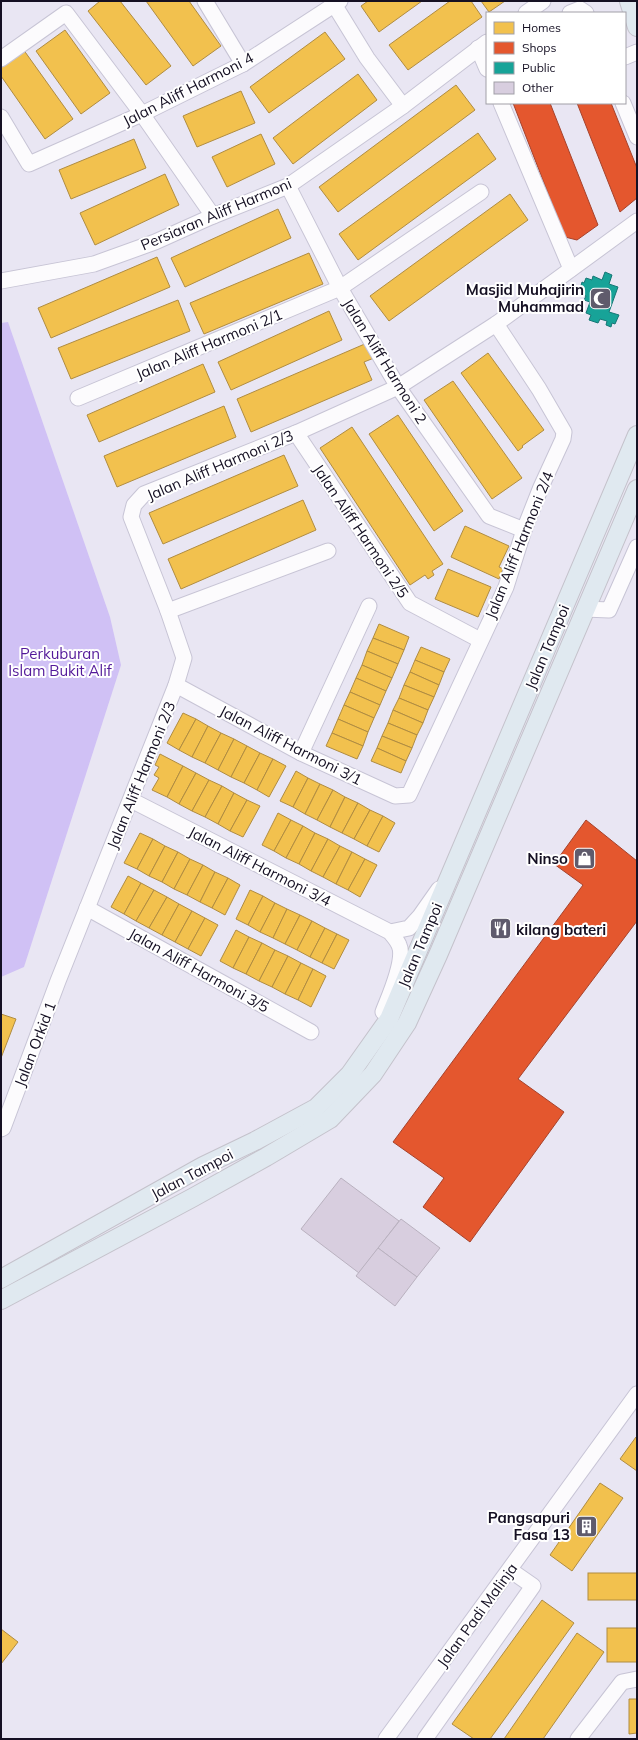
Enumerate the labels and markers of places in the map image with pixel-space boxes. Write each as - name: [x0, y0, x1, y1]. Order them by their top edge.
- place label: Masjid Muhajirin Muhammad: [466, 280, 584, 316]
- mosque icon: Masjid Muhajirin Muhammad: [587, 285, 613, 311]
- shop icon: Ninso: [571, 845, 597, 871]
- place label: Ninso: [527, 849, 568, 868]
- restaurant icon: kilang bateri: [488, 916, 514, 942]
- place label: kilang bateri: [516, 920, 606, 939]
- place label: Pangsapuri Fasa 13: [488, 1508, 570, 1544]
- building icon: Pangsapuri Fasa 13: [573, 1513, 599, 1539]

